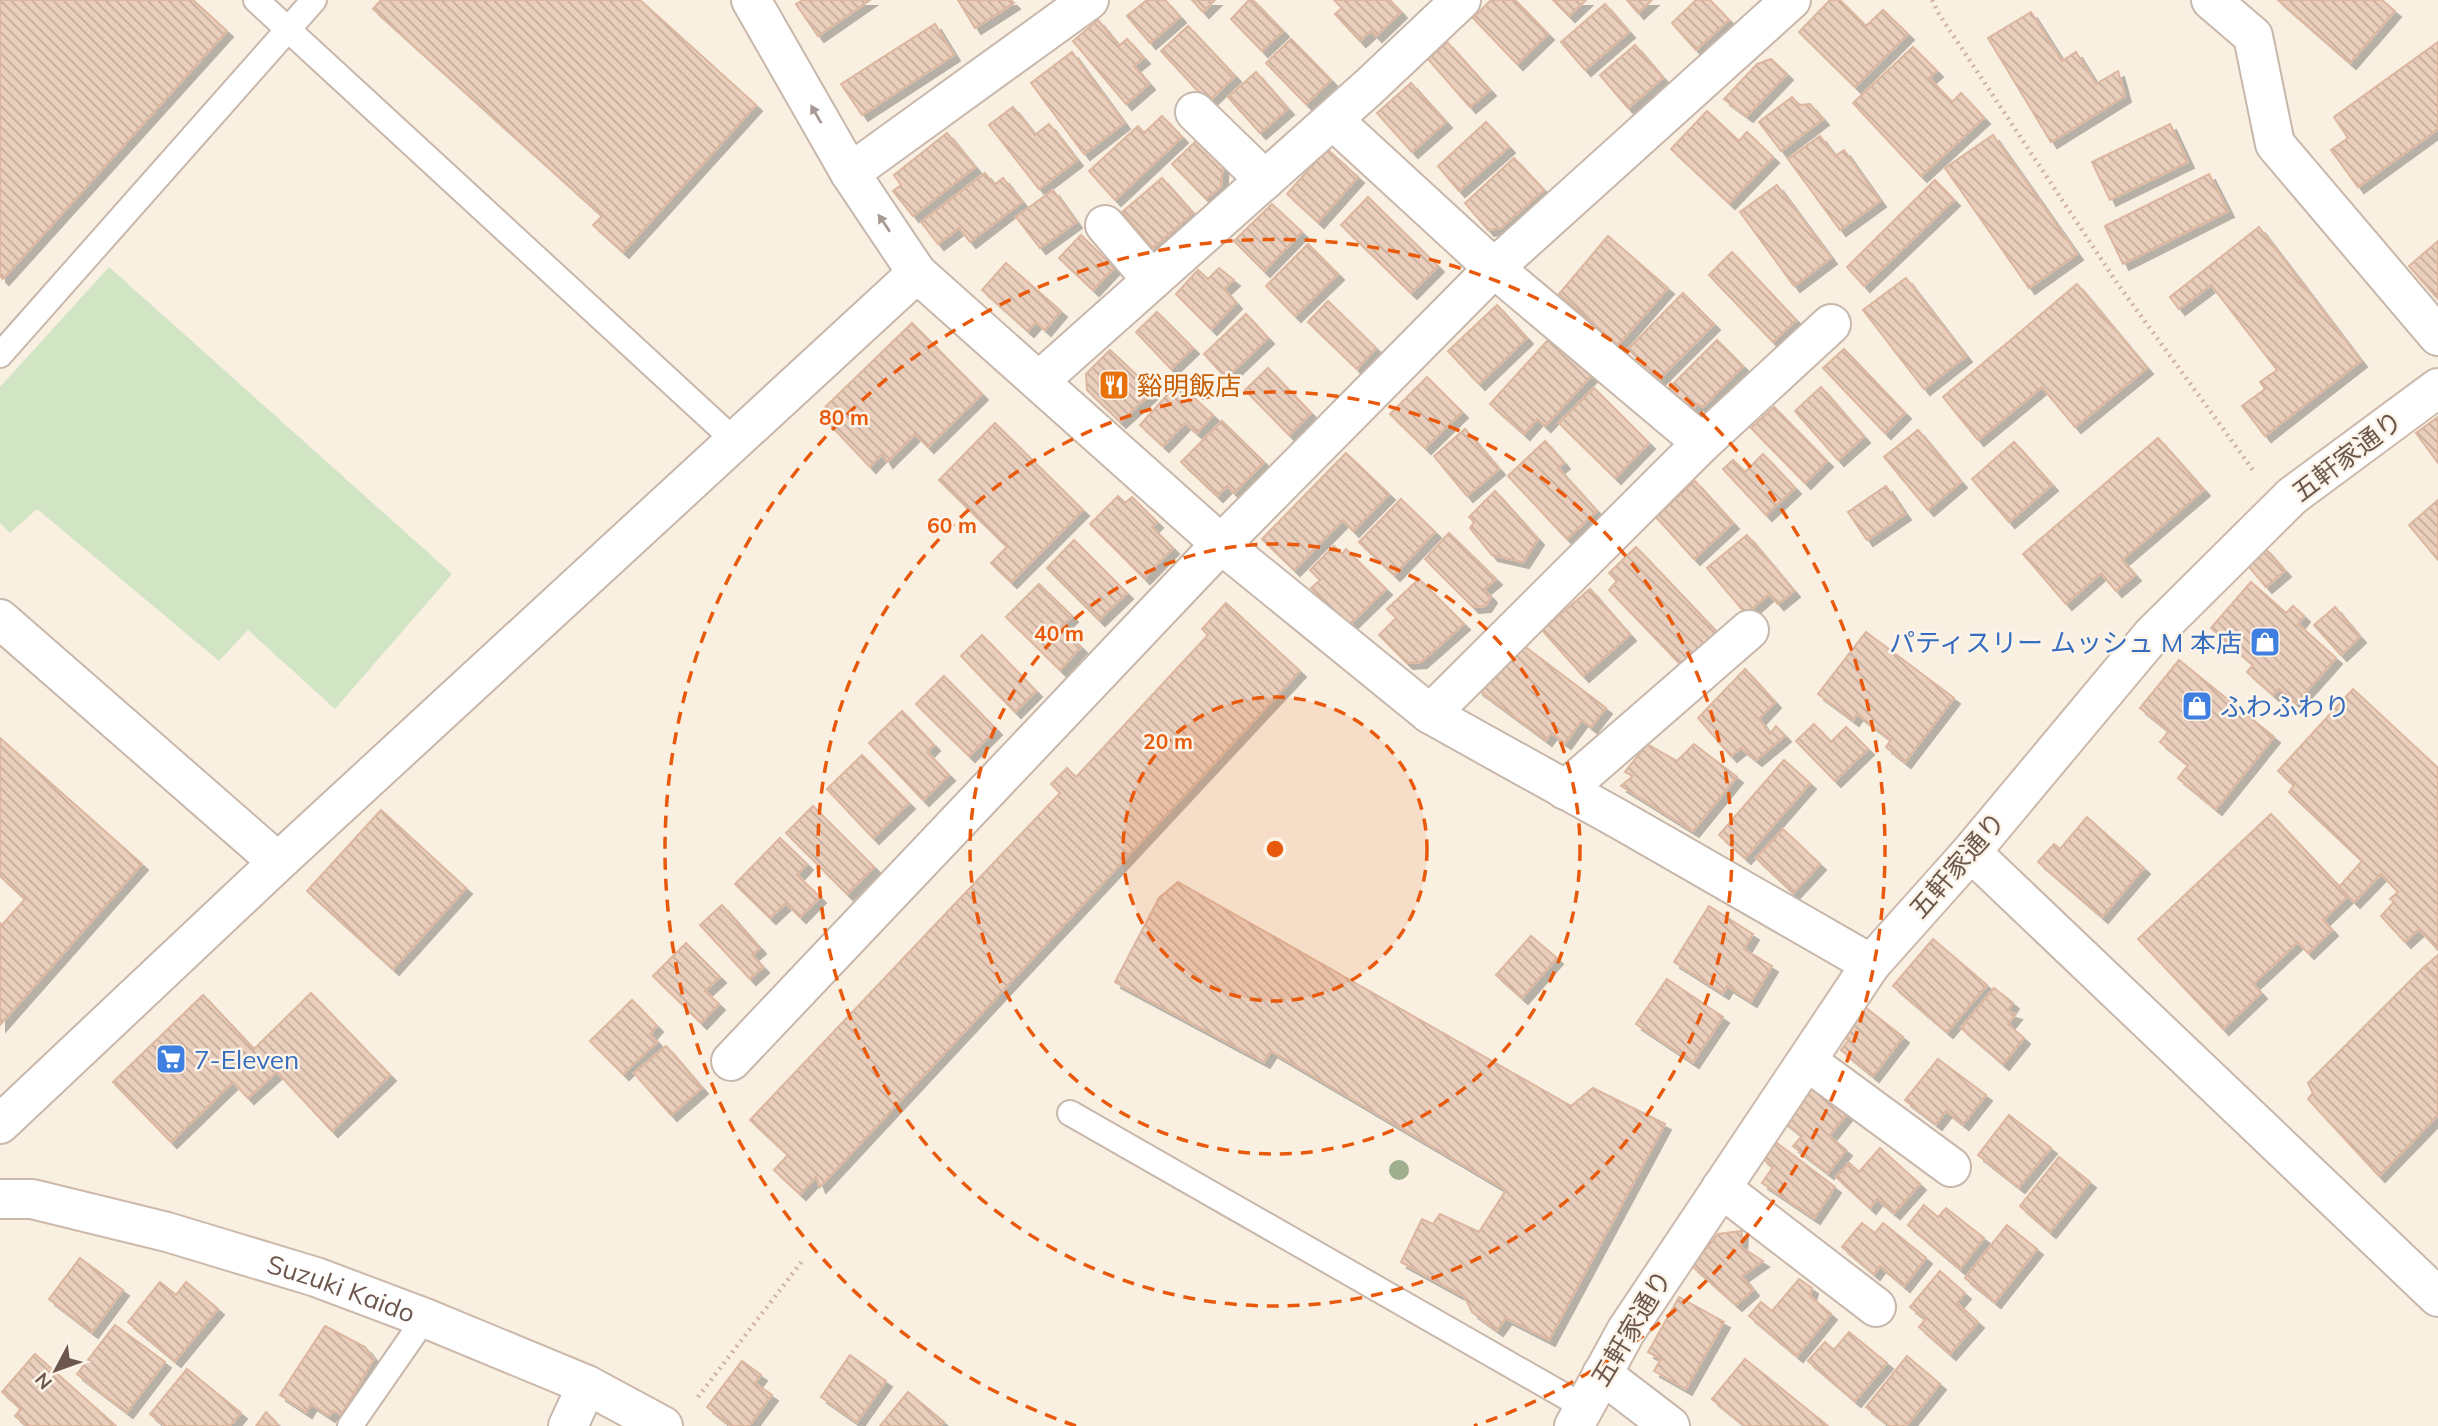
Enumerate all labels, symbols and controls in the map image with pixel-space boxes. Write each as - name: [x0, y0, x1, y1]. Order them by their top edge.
- one-way arrow: [810, 105, 822, 124]
- one-way arrow: [877, 213, 890, 233]
- restaurant icon: 谿明飯店: [1097, 368, 1131, 402]
- place label: 谿明飯店: [1137, 369, 1241, 402]
- text: 80 m: [819, 404, 869, 430]
- street label: 五軒家通り: [2285, 404, 2409, 508]
- text: 60 m: [927, 512, 977, 538]
- text: 40 m: [1034, 620, 1084, 646]
- shop icon: パティスリー ムッシュ M 本店: [2248, 625, 2282, 659]
- place label: パティスリー ムッシュ M 本店: [1889, 626, 2242, 659]
- shop icon: ふわふわり: [2180, 689, 2214, 723]
- place label: ふわふわり: [2220, 690, 2350, 723]
- text: 20 m: [1143, 728, 1193, 754]
- street label: 五軒家通り: [1902, 805, 2012, 925]
- centre of rings: [1263, 837, 1287, 861]
- supermarket icon: 7-Eleven: [154, 1042, 188, 1076]
- place label: 7-Eleven: [194, 1043, 299, 1076]
- street label: Suzuki Kaido: [263, 1247, 420, 1329]
- street label: 五軒家通り: [1583, 1264, 1679, 1392]
- north arrow: [21, 1335, 91, 1405]
- text: N: [29, 1368, 57, 1394]

